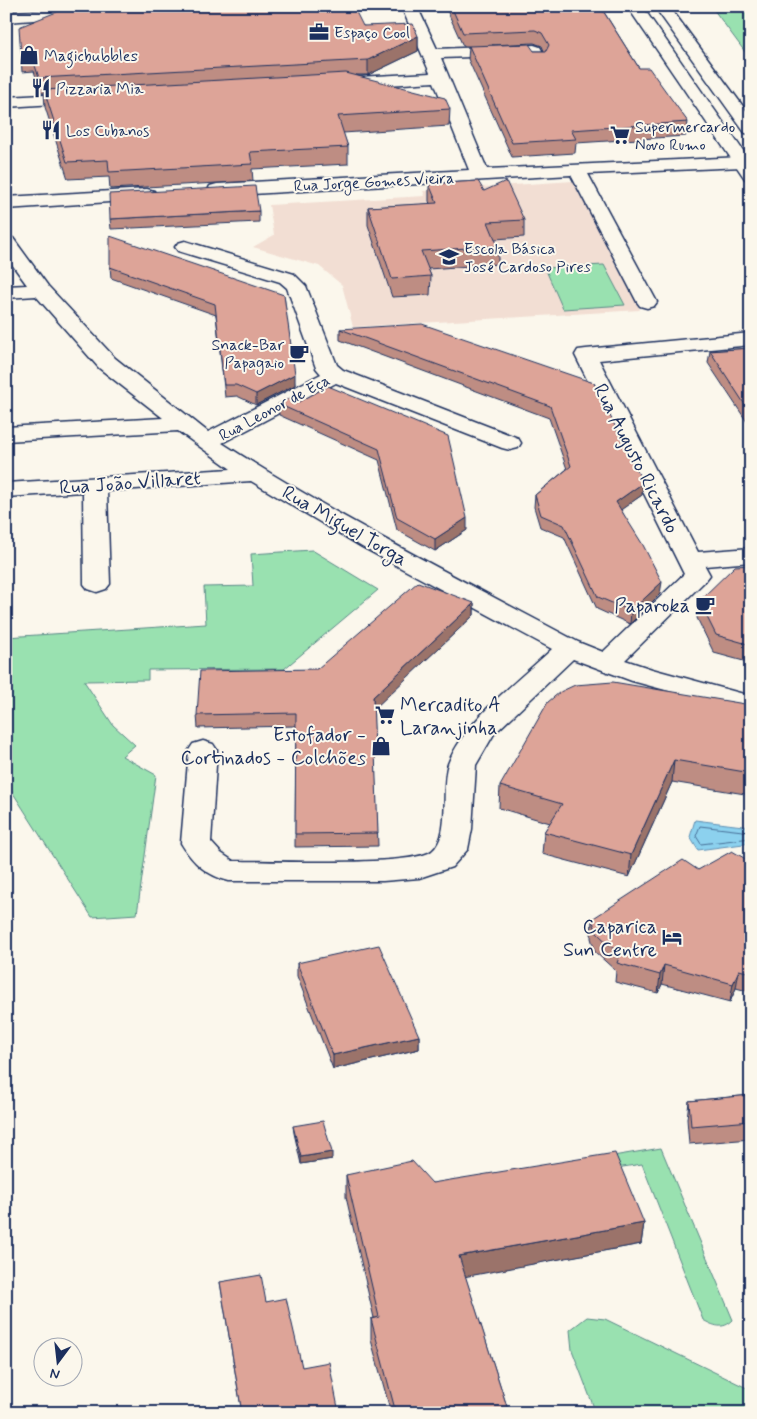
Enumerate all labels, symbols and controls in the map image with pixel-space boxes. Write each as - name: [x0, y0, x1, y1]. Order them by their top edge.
- office icon: Espaço Cool: [308, 21, 330, 43]
- place label: Espaço Cool: [334, 23, 410, 44]
- shop icon: Magicbubbles: [18, 44, 40, 66]
- place label: Magicbubbles: [44, 46, 138, 68]
- restaurant icon: Pizzaria Mia: [30, 77, 52, 99]
- place label: Pizzaria Mia: [56, 79, 144, 100]
- place label: Supermercardo Novo Rumo: [635, 117, 735, 156]
- restaurant icon: Los Cubanos: [40, 119, 62, 141]
- place label: Los Cubanos: [66, 121, 149, 142]
- supermarket icon: Supermercardo Novo Rumo: [609, 124, 631, 146]
- street label: Rua Jorge Gomes Vieira: [293, 168, 455, 198]
- place label: Escola Básica José Cardoso Pires: [464, 239, 591, 278]
- school or university icon: Escola Básica José Cardoso Pires: [438, 246, 460, 268]
- place label: Snack-Bar Papagaio: [211, 335, 284, 375]
- cafe icon: Snack-Bar Papagaio: [288, 342, 310, 364]
- street label: Rua Leonor de Eça: [215, 370, 334, 446]
- street label: Rua Augusto Ricardo: [586, 379, 685, 538]
- street label: Rua João Villaret: [58, 465, 202, 502]
- street label: Rua Miguel Torga: [276, 480, 412, 575]
- place label: Paparoka: [614, 593, 690, 620]
- cafe icon: Paparoka: [694, 594, 716, 616]
- place label: Mercadito A Laranjinha: [400, 692, 501, 742]
- supermarket icon: Mercadito A Laranjinha: [374, 704, 396, 726]
- place label: Estofador - Cortinados - Colchões: [180, 722, 366, 772]
- shop icon: Estofador - Cortinados - Colchões: [370, 735, 392, 757]
- place label: Caparica Sun Centre: [563, 914, 657, 964]
- hotel icon: Caparica Sun Centre: [661, 926, 683, 948]
- north arrow: [32, 1336, 82, 1386]
- text: N: [48, 1364, 62, 1383]

